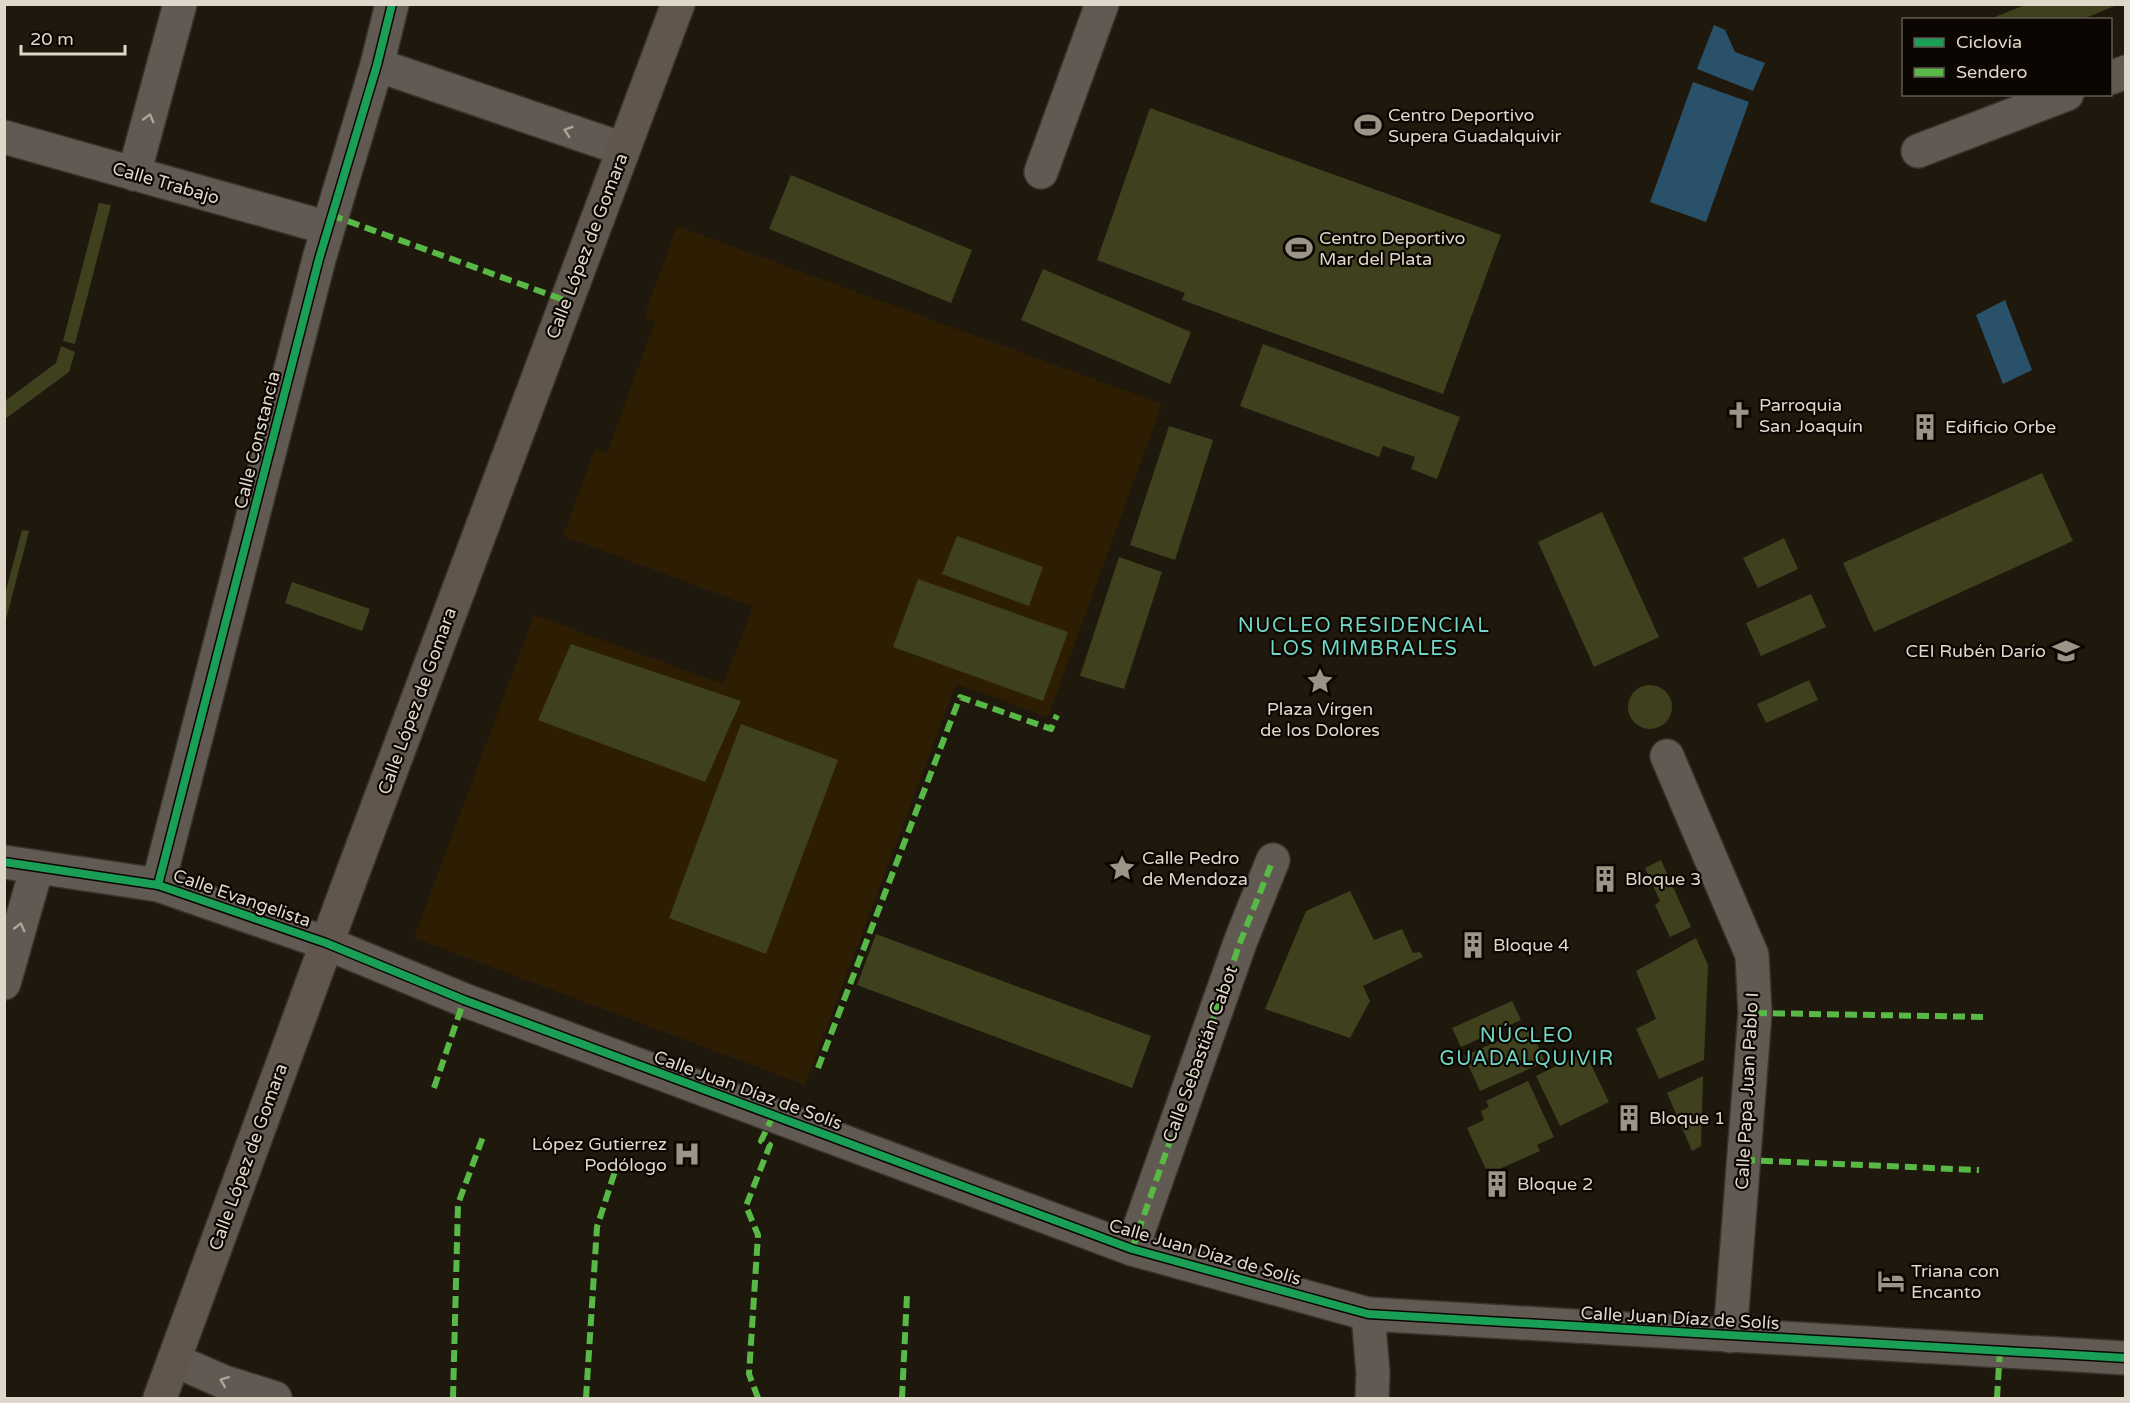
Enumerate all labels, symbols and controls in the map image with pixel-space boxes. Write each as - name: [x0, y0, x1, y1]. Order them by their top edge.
- scale bar: [21, 18, 124, 56]
- legend: [1902, 18, 2112, 96]
- text: 20 m: [30, 28, 74, 50]
- text: Ciclovía: [1956, 31, 2022, 53]
- text: Sendero: [1956, 61, 2027, 83]
- place label: Centro Deportivo Supera Guadalquivir: [1388, 104, 1562, 147]
- sports icon: Centro Deportivo Supera Guadalquivir: [1353, 110, 1383, 140]
- one-way arrow: [142, 113, 155, 123]
- one-way arrow: [563, 126, 574, 138]
- street label: Calle López de Gomara: [541, 150, 633, 342]
- street label: Calle Trabajo: [110, 157, 222, 209]
- place label: Centro Deportivo Mar del Plata: [1319, 227, 1466, 270]
- sports icon: Centro Deportivo Mar del Plata: [1284, 233, 1314, 263]
- street label: Calle Constancia: [229, 369, 285, 511]
- place label: Parroquia San Joaquín: [1759, 394, 1863, 437]
- church icon: Parroquia San Joaquín: [1724, 400, 1754, 430]
- building icon: Edificio Orbe: [1910, 412, 1940, 442]
- place label: Edificio Orbe: [1945, 416, 2056, 438]
- street label: Calle López de Gomara: [373, 604, 461, 798]
- district label: NUCLEO RESIDENCIAL LOS MIMBRALES: [1238, 614, 1490, 661]
- school or university icon: CEI Rubén Darío: [2051, 636, 2081, 666]
- place label: CEI Rubén Darío: [1905, 640, 2046, 662]
- place icon: Plaza Vírgen de los Dolores: [1305, 666, 1335, 696]
- place label: Plaza Vírgen de los Dolores: [1260, 698, 1380, 741]
- place label: Calle Pedro de Mendoza: [1142, 847, 1248, 890]
- place icon: Calle Pedro de Mendoza: [1107, 853, 1137, 883]
- street label: Calle Evangelista: [170, 864, 314, 932]
- building icon: Bloque 3: [1590, 864, 1620, 894]
- place label: Bloque 3: [1625, 868, 1701, 890]
- one-way arrow: [13, 922, 25, 933]
- building icon: Bloque 4: [1458, 930, 1488, 960]
- place label: Bloque 4: [1493, 934, 1569, 956]
- street label: Calle Sebastián Cabot: [1158, 962, 1242, 1145]
- street label: Calle Papa Juan Pablo I: [1731, 992, 1763, 1190]
- district label: NÚCLEO GUADALQUIVIR: [1440, 1023, 1614, 1071]
- street label: Calle Juan Díaz de Solís: [651, 1046, 845, 1134]
- street label: Calle López de Gomara: [204, 1060, 292, 1254]
- building icon: Bloque 1: [1614, 1103, 1644, 1133]
- place label: Bloque 1: [1649, 1107, 1725, 1129]
- place label: López Gutierrez Podólogo: [532, 1133, 667, 1176]
- hospital icon: López Gutierrez Podólogo: [672, 1139, 702, 1169]
- building icon: Bloque 2: [1482, 1169, 1512, 1199]
- place label: Bloque 2: [1517, 1173, 1593, 1195]
- street label: Calle Juan Díaz de Solís: [1106, 1214, 1304, 1290]
- place label: Triana con Encanto: [1911, 1260, 2000, 1303]
- hotel icon: Triana con Encanto: [1876, 1266, 1906, 1296]
- street label: Calle Juan Díaz de Solís: [1580, 1302, 1780, 1334]
- one-way arrow: [219, 1376, 230, 1388]

